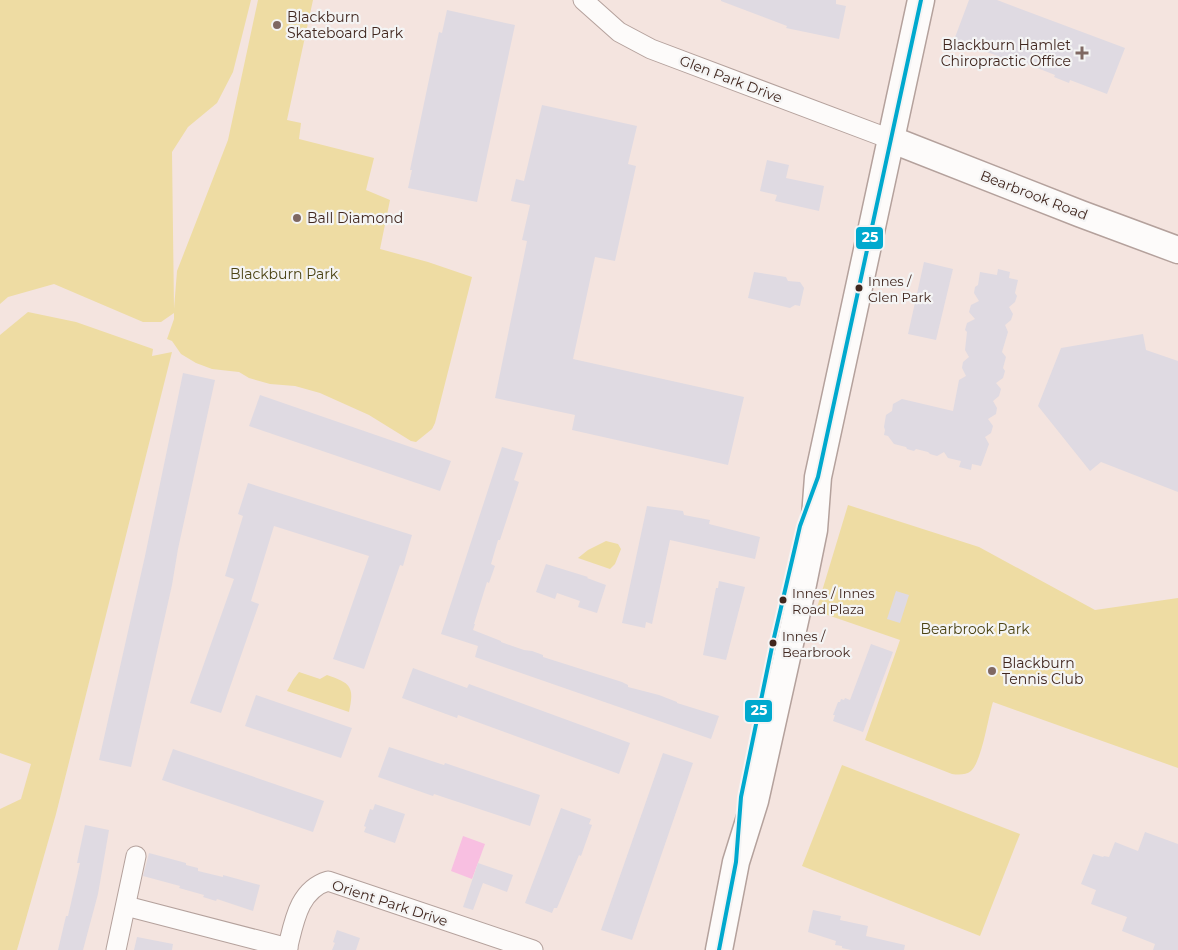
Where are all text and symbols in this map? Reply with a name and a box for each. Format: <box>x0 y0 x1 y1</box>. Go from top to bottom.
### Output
place label: Blackburn Skateboard Park <box>287 8 404 42</box>
marker: Blackburn Skateboard Park <box>271 19 283 31</box>
place label: Blackburn Hamlet Chiropractic Office <box>941 36 1071 70</box>
marker: Blackburn Hamlet Chiropractic Office <box>1075 46 1089 60</box>
street label: Glen Park Drive <box>677 51 785 107</box>
street label: Bearbrook Road <box>978 166 1090 224</box>
place label: Ball Diamond <box>307 209 403 227</box>
marker: Ball Diamond <box>291 212 303 224</box>
line badge: 25 <box>855 226 884 250</box>
text: 25 <box>862 228 878 246</box>
park label: Blackburn Park <box>230 265 339 283</box>
place label: Innes / Glen Park <box>868 273 932 305</box>
marker: Innes / Glen Park <box>854 283 864 293</box>
place label: Innes / Innes Road Plaza <box>792 585 875 617</box>
marker: Innes / Innes Road Plaza <box>778 595 788 605</box>
park label: Bearbrook Park <box>920 620 1030 638</box>
place label: Innes / Bearbrook <box>782 628 850 660</box>
marker: Innes / Bearbrook <box>768 638 778 648</box>
place label: Blackburn Tennis Club <box>1002 654 1084 688</box>
marker: Blackburn Tennis Club <box>986 665 998 677</box>
line badge: 25 <box>744 699 773 723</box>
text: 25 <box>751 701 767 719</box>
street label: Orient Park Drive <box>330 876 450 930</box>

